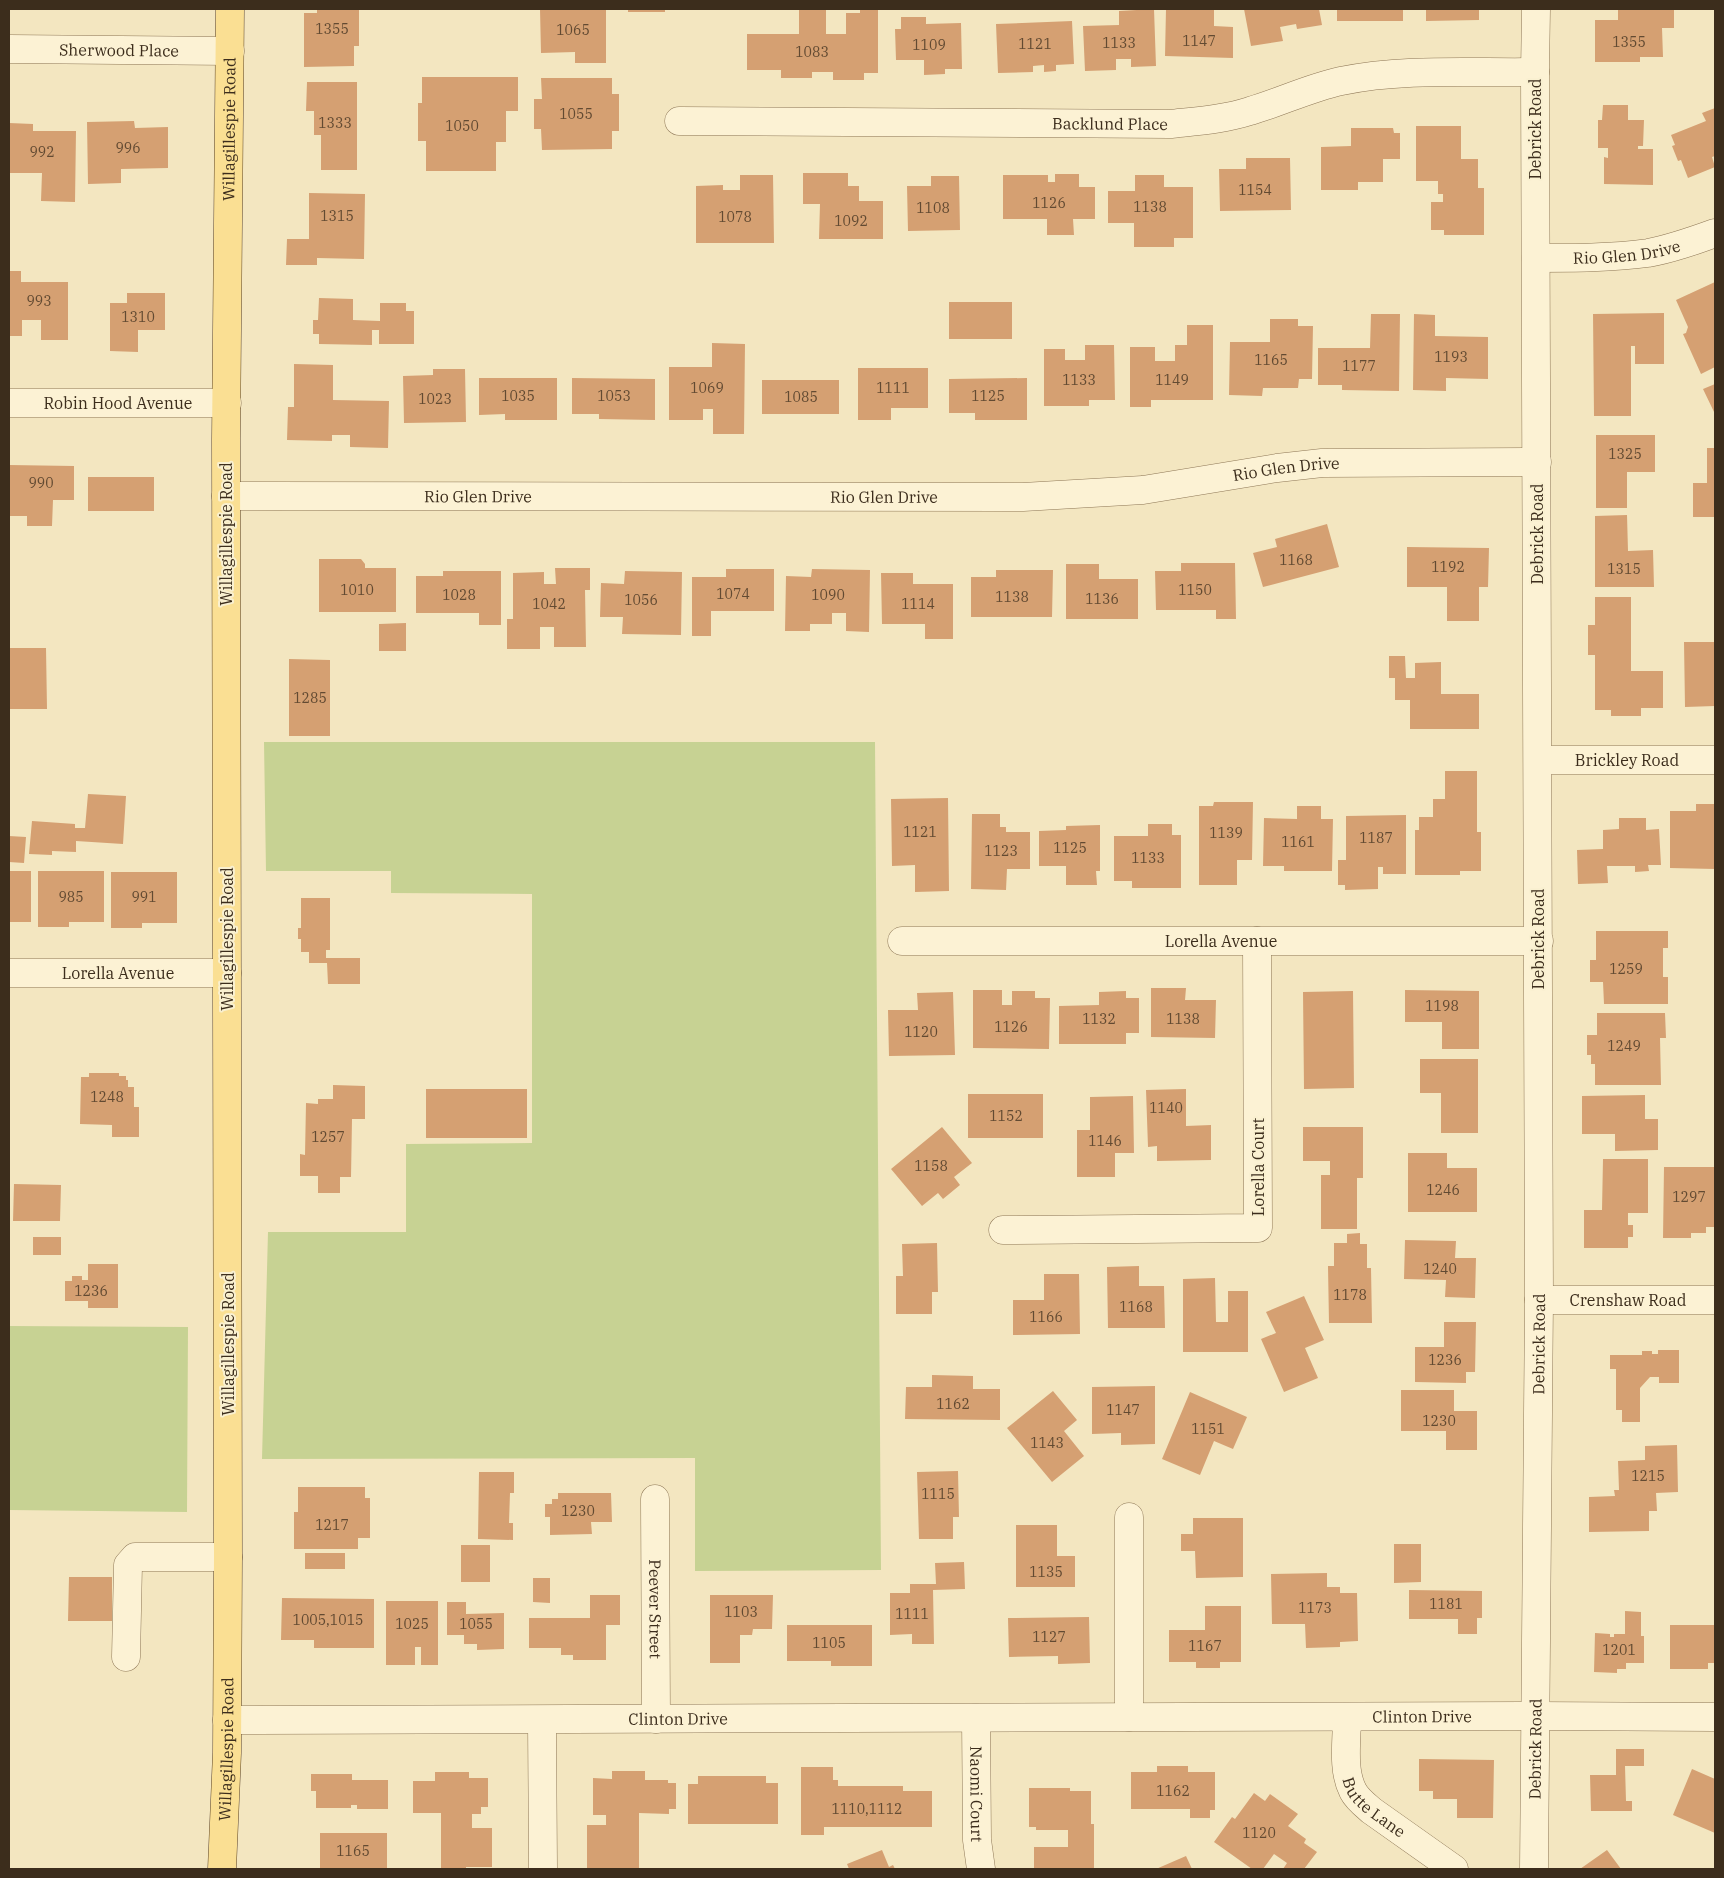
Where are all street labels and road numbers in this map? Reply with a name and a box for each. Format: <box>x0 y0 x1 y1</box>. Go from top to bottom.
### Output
street label: Sherwood Place <box>59 39 179 61</box>
street label: Willagillespie Road <box>218 57 240 201</box>
street label: Debrick Road <box>1525 78 1545 180</box>
street label: Backlund Place <box>1052 113 1168 134</box>
street label: Rio Glen Drive <box>1573 236 1683 268</box>
street label: Robin Hood Avenue <box>44 393 192 413</box>
street label: Rio Glen Drive <box>1231 453 1340 485</box>
street label: Willagillespie Road <box>216 462 236 606</box>
street label: Debrick Road <box>1527 483 1547 585</box>
street label: Rio Glen Drive <box>424 486 532 506</box>
street label: Rio Glen Drive <box>830 487 938 507</box>
street label: Brickley Road <box>1575 750 1679 770</box>
street label: Willagillespie Road <box>217 867 237 1011</box>
street label: Debrick Road <box>1528 888 1548 990</box>
street label: Lorella Avenue <box>1165 931 1277 951</box>
street label: Lorella Avenue <box>62 963 174 983</box>
street label: Lorella Court <box>1248 1118 1268 1216</box>
street label: Willagillespie Road <box>218 1272 238 1416</box>
street label: Crenshaw Road <box>1570 1290 1687 1310</box>
street label: Debrick Road <box>1528 1293 1549 1395</box>
street label: Peever Street <box>645 1559 666 1659</box>
street label: Willagillespie Road <box>214 1677 237 1821</box>
street label: Debrick Road <box>1525 1698 1546 1800</box>
street label: Clinton Drive <box>1372 1706 1472 1726</box>
street label: Clinton Drive <box>628 1708 728 1729</box>
street label: Naomi Court <box>966 1746 987 1843</box>
street label: Butte Lane <box>1338 1774 1409 1842</box>

